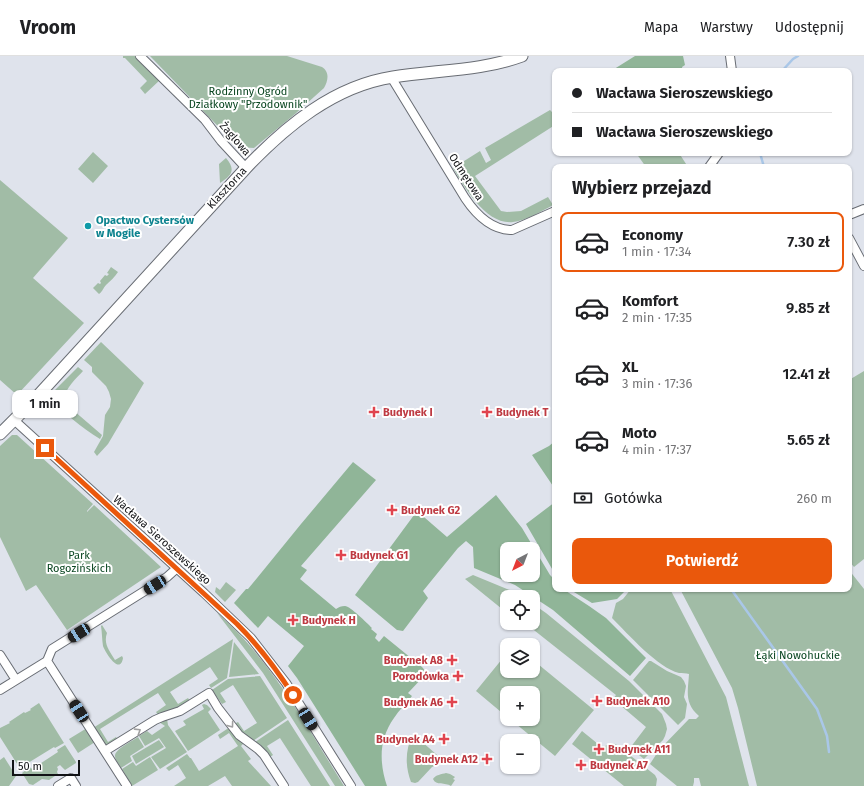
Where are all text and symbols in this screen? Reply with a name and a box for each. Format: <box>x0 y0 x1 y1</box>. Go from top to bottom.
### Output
text: Vroom <box>20 16 76 39</box>
text: Mapa <box>644 19 678 36</box>
text: Warstwy <box>700 19 753 36</box>
text: Udostępnij <box>775 19 844 36</box>
text: Wacława Sieroszewskiego <box>596 84 773 102</box>
park label: Rodzinny Ogród Działkowy "Przodownik" <box>189 85 307 111</box>
street label: Żaglowa <box>217 119 254 159</box>
text: Wacława Sieroszewskiego <box>596 123 773 141</box>
street label: Odmętowa <box>446 151 486 203</box>
street label: Klasztorna <box>204 164 250 212</box>
text: Wybierz przejazd <box>572 177 712 199</box>
place label: Opactwo Cystersów w Mogile <box>96 214 195 240</box>
marker: Opactwo Cystersów w Mogile <box>83 221 93 231</box>
icon: car <box>574 224 610 260</box>
text: Economy <box>622 226 683 244</box>
text: 7.30 zł <box>787 233 830 251</box>
text: 1 min · 17:34 <box>622 244 692 259</box>
icon: car <box>574 290 610 326</box>
text: Komfort <box>622 292 678 310</box>
text: 9.85 zł <box>786 299 830 317</box>
text: 2 min · 17:35 <box>622 310 692 325</box>
icon: car <box>574 356 610 392</box>
text: XL <box>622 358 638 376</box>
text: 12.41 zł <box>783 365 830 383</box>
text: 3 min · 17:36 <box>622 376 692 391</box>
callout: 1 min <box>12 390 78 418</box>
text: 1 min <box>29 396 61 411</box>
marker: Budynek I <box>368 406 380 418</box>
place label: Budynek I <box>383 406 433 419</box>
marker: Budynek T <box>481 406 493 418</box>
place label: Budynek T <box>496 406 548 419</box>
icon: car <box>574 422 610 458</box>
text: Moto <box>622 424 657 442</box>
text: 5.65 zł <box>787 431 830 449</box>
route end <box>36 439 54 457</box>
text: 4 min · 17:37 <box>622 442 692 457</box>
icon: cash <box>572 487 594 509</box>
text: Gotówka <box>604 489 663 507</box>
text: 260 m <box>797 491 832 506</box>
street label: Wacława Sieroszewskiego <box>111 493 213 587</box>
marker: Budynek G2 <box>386 504 398 516</box>
place label: Budynek G2 <box>401 504 460 517</box>
button: Potwierdź <box>572 538 832 584</box>
north arrow <box>500 542 540 582</box>
map controls <box>500 542 540 774</box>
park label: Park Rogozińskich <box>47 549 111 575</box>
marker: Budynek G1 <box>335 549 347 561</box>
place label: Budynek G1 <box>350 549 408 562</box>
car <box>142 574 168 596</box>
button: locate <box>500 590 540 630</box>
marker: Budynek H <box>287 614 299 626</box>
place label: Budynek H <box>302 614 356 627</box>
car <box>66 622 92 644</box>
button: layers <box>500 638 540 678</box>
park label: Łąki Nowohuckie <box>756 649 840 662</box>
place label: Budynek A8 <box>384 654 444 667</box>
marker: Budynek A8 <box>446 654 458 666</box>
place label: Porodówka <box>393 670 449 683</box>
marker: Porodówka <box>452 670 464 682</box>
route start <box>284 686 302 704</box>
button: + <box>500 686 540 726</box>
marker: Budynek A10 <box>591 695 603 707</box>
place label: Budynek A10 <box>606 695 671 708</box>
place label: Budynek A6 <box>384 696 443 709</box>
marker: Budynek A6 <box>446 696 458 708</box>
car <box>67 698 91 724</box>
car <box>297 706 319 732</box>
one-way arrow <box>226 720 233 727</box>
one-way arrow <box>134 728 141 735</box>
place label: Budynek A4 <box>376 733 435 746</box>
marker: Budynek A4 <box>438 733 450 745</box>
button: − <box>500 734 540 774</box>
marker: Budynek A11 <box>593 743 605 755</box>
place label: Budynek A11 <box>608 743 670 756</box>
place label: Budynek A12 <box>415 753 478 766</box>
marker: Budynek A12 <box>481 753 493 765</box>
scale bar <box>12 758 80 777</box>
marker: Budynek A7 <box>575 759 587 771</box>
place label: Budynek A7 <box>590 759 648 772</box>
text: 50 m <box>18 760 42 773</box>

